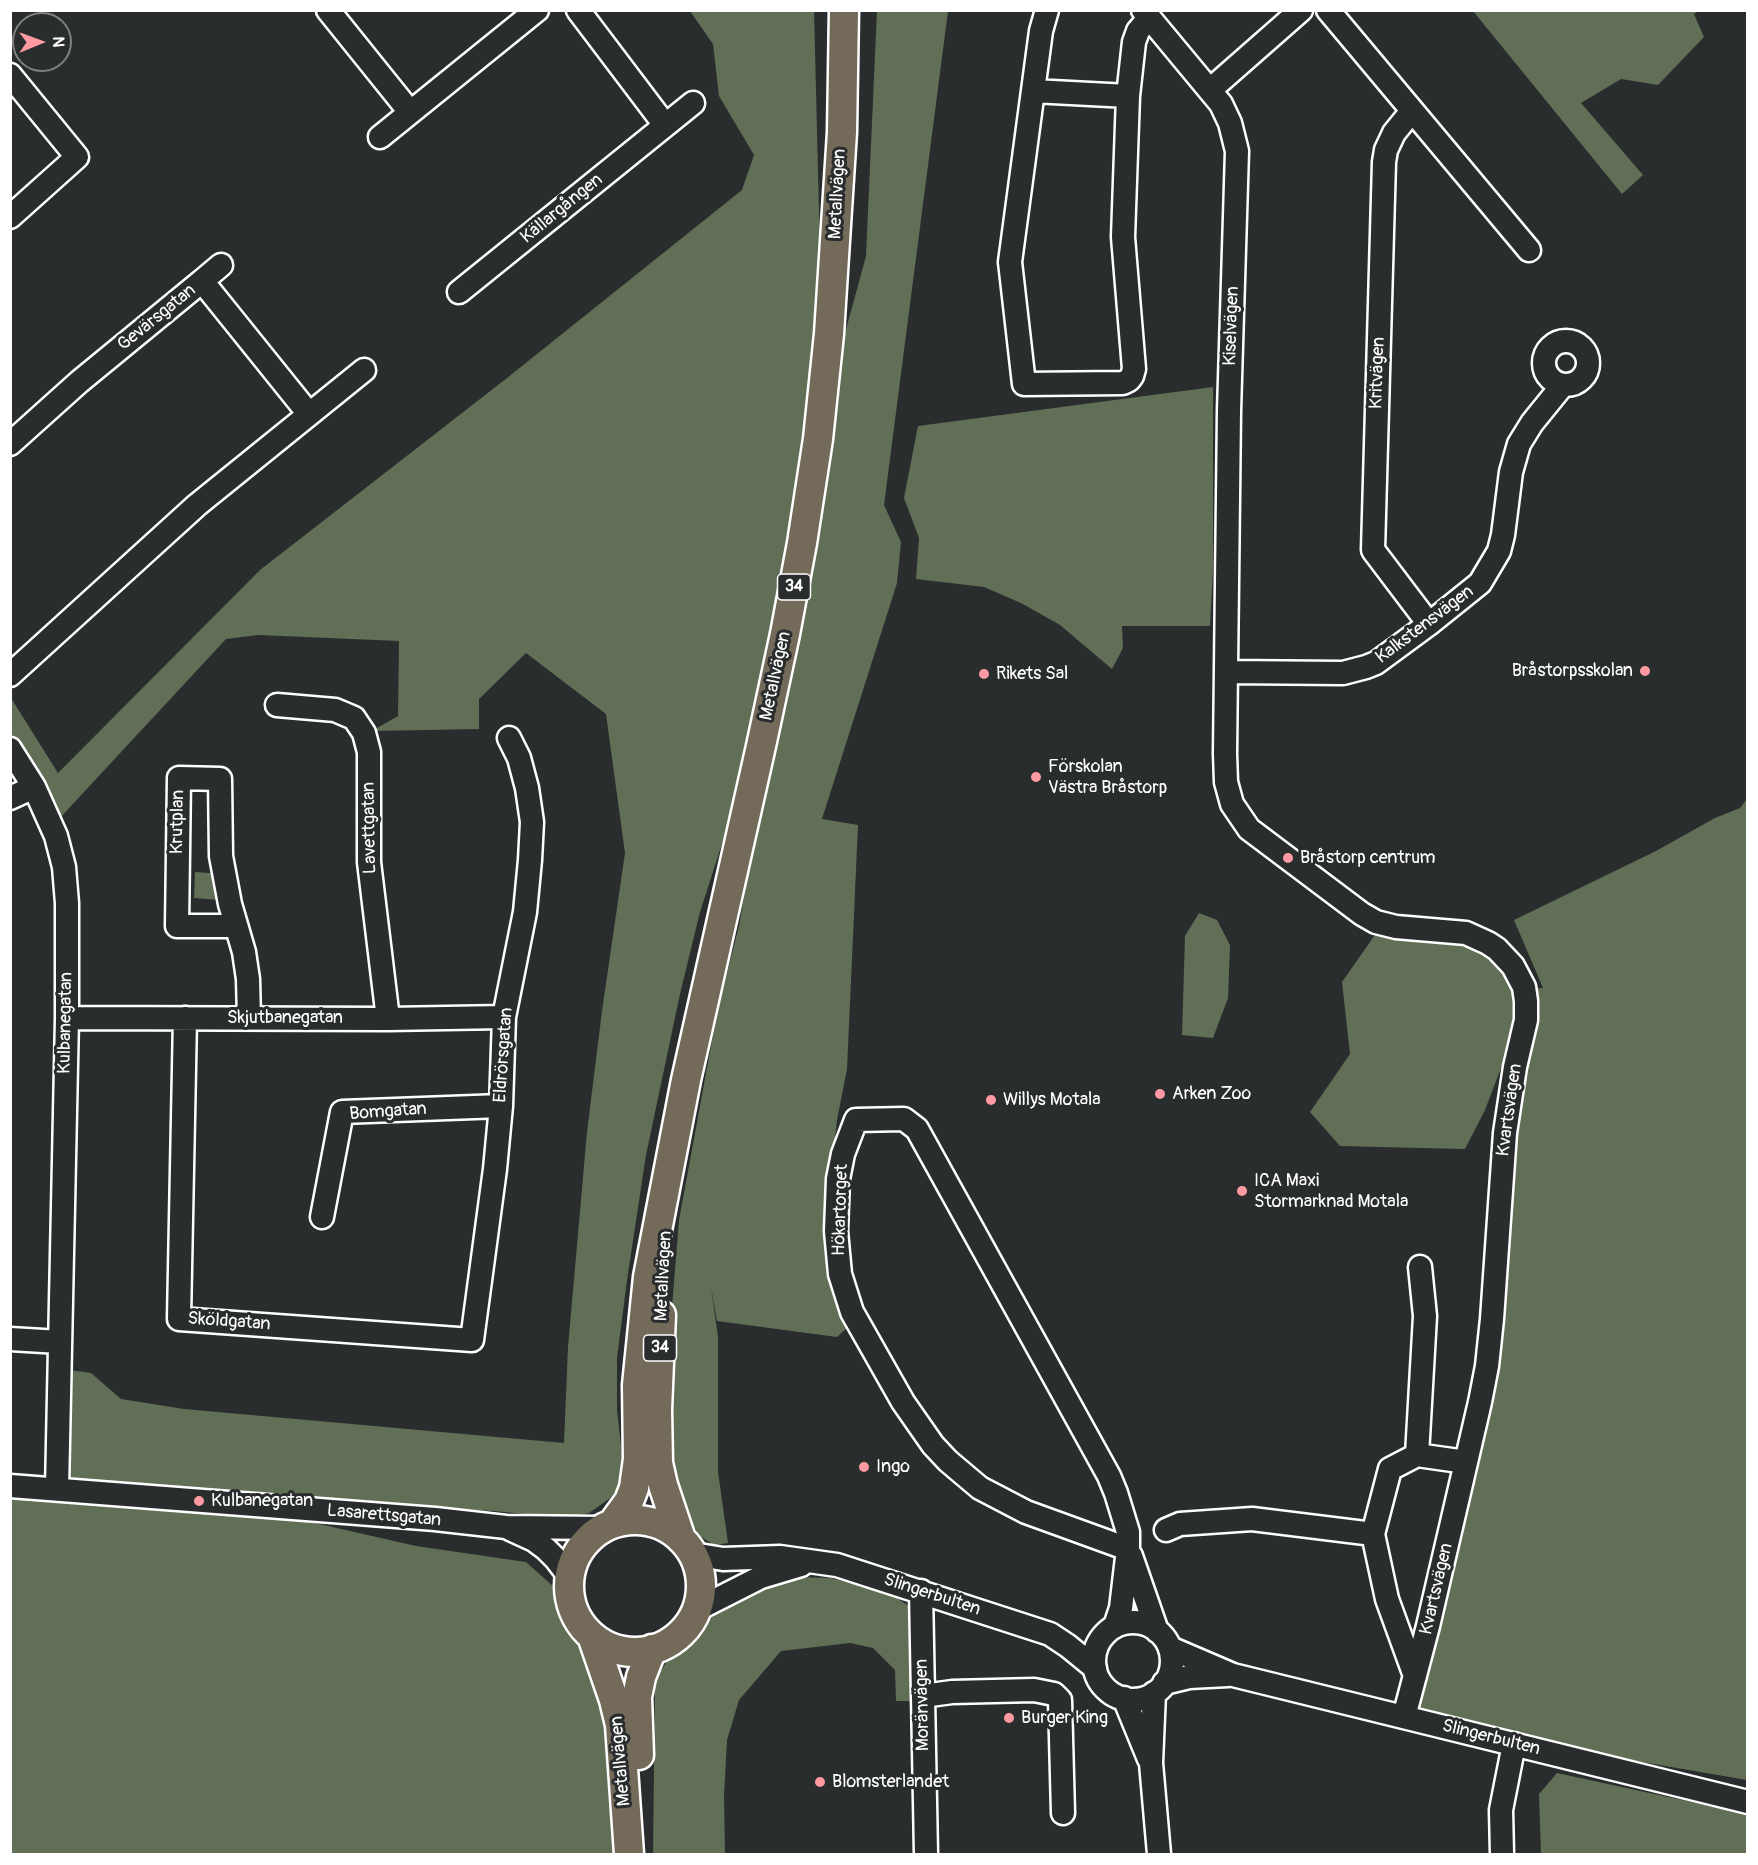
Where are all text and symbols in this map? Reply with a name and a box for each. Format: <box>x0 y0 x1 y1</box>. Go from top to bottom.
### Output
north arrow <box>12 12 72 72</box>
text: N <box>48 36 68 47</box>
street label: Metallvägen <box>825 148 851 240</box>
street label: Källargången <box>517 169 607 249</box>
street label: Gevärsgatan <box>114 280 200 356</box>
street label: Kiselvägen <box>1220 286 1244 366</box>
street label: Kritvägen <box>1366 337 1390 409</box>
road number: 34 <box>778 574 810 600</box>
street label: Kalkstensvägen <box>1372 581 1478 669</box>
street label: Metallvägen <box>756 630 796 722</box>
place label: Bråstorpsskolan <box>1512 660 1633 682</box>
place label: Rikets Sal <box>996 663 1068 685</box>
marker: Bråstorpsskolan <box>1638 664 1652 678</box>
marker: Rikets Sal <box>977 667 991 681</box>
place label: Förskolan Västra Bråstorp <box>1048 756 1167 798</box>
marker: Förskolan Västra Bråstorp <box>1029 770 1043 784</box>
street label: Lavettgatan <box>358 782 382 874</box>
street label: Krutplan <box>167 790 189 854</box>
place label: Bråstorp centrum <box>1300 847 1436 869</box>
marker: Bråstorp centrum <box>1281 851 1295 865</box>
street label: Kulbanegatan <box>54 972 78 1074</box>
street label: Skjutbanegatan <box>227 1007 343 1029</box>
street label: Eldrörsgatan <box>490 1007 518 1103</box>
street label: Kvartsvägen <box>1493 1062 1527 1158</box>
place label: Arken Zoo <box>1172 1083 1251 1105</box>
marker: Arken Zoo <box>1153 1087 1167 1101</box>
place label: Willys Motala <box>1003 1089 1101 1111</box>
marker: Willys Motala <box>984 1093 998 1107</box>
street label: Bomgatan <box>349 1099 427 1125</box>
street label: Hökartorget <box>829 1164 853 1256</box>
place label: ICA Maxi Stormarknad Motala <box>1254 1170 1408 1212</box>
marker: ICA Maxi Stormarknad Motala <box>1235 1184 1249 1198</box>
street label: Metallvägen <box>651 1230 677 1322</box>
street label: Sköldgatan <box>187 1308 271 1336</box>
road number: 34 <box>644 1335 676 1361</box>
place label: Ingo <box>876 1456 910 1478</box>
marker: Ingo <box>857 1460 871 1474</box>
place label: Kulbanegatan <box>211 1490 313 1512</box>
marker: Kulbanegatan <box>192 1494 206 1508</box>
street label: Lasarettsgatan <box>326 1500 442 1532</box>
street label: Kvartsvägen <box>1416 1541 1458 1637</box>
street label: Slingerbulten <box>881 1569 983 1621</box>
street label: Moränvägen <box>911 1659 935 1751</box>
place label: Burger King <box>1021 1707 1108 1729</box>
marker: Burger King <box>1002 1711 1016 1725</box>
street label: Metallvägen <box>606 1715 636 1807</box>
street label: Slingerbulten <box>1440 1715 1542 1761</box>
place label: Blomsterlandet <box>832 1771 949 1793</box>
marker: Blomsterlandet <box>813 1775 827 1789</box>

